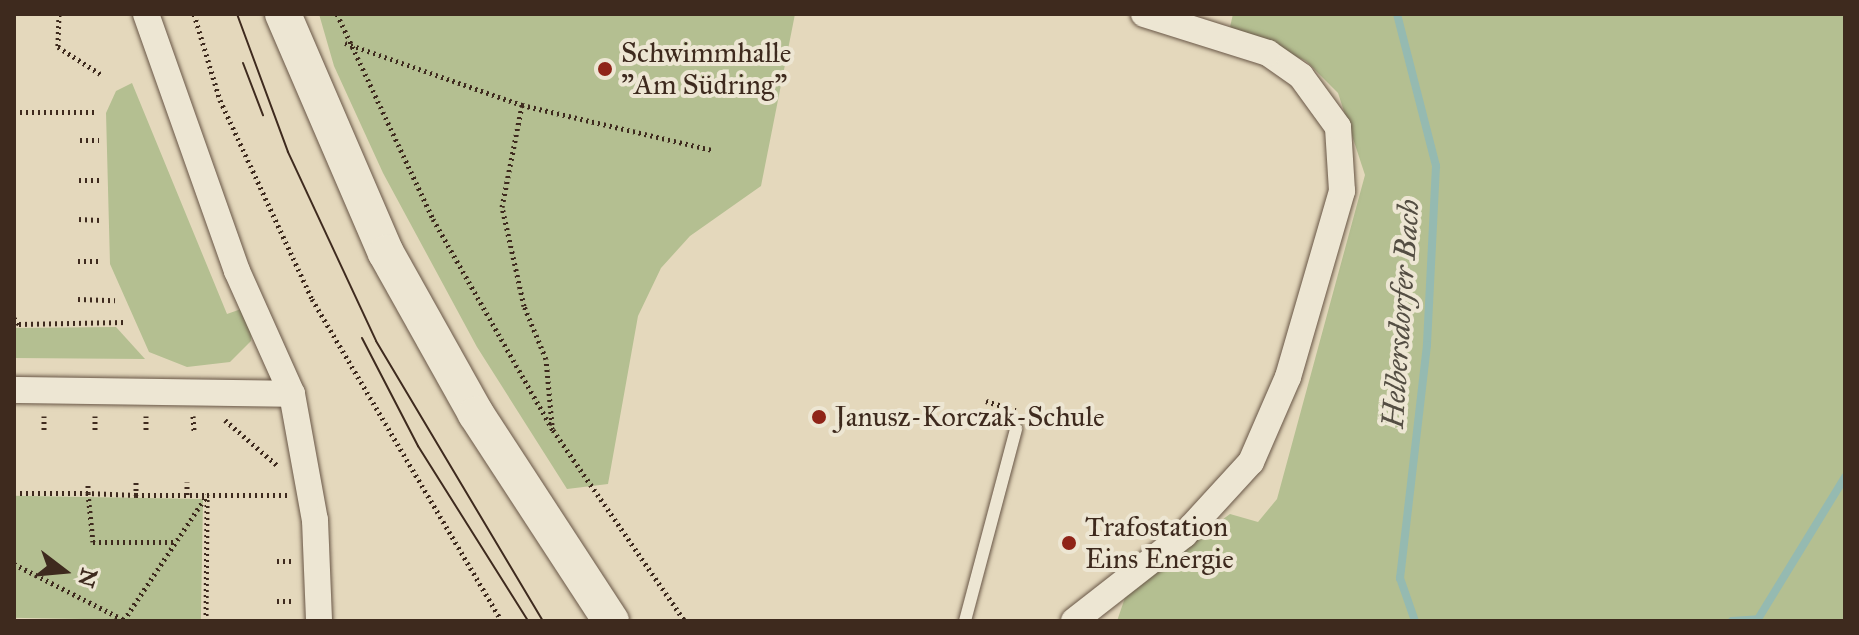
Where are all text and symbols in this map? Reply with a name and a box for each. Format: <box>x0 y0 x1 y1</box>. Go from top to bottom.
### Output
place label: Schwimmhalle "Am Südring" <box>621 36 791 102</box>
marker: Schwimmhalle "Am Südring" <box>596 60 614 78</box>
water label: Helbersdorfer Bach <box>1375 198 1427 430</box>
place label: Janusz-Korczak-Schule <box>835 400 1105 434</box>
marker: Janusz-Korczak-Schule <box>810 408 828 426</box>
place label: Trafostation Eins Energie <box>1085 510 1234 576</box>
north arrow <box>24 531 104 611</box>
marker: Trafostation Eins Energie <box>1060 534 1078 552</box>
text: N <box>72 565 103 590</box>

